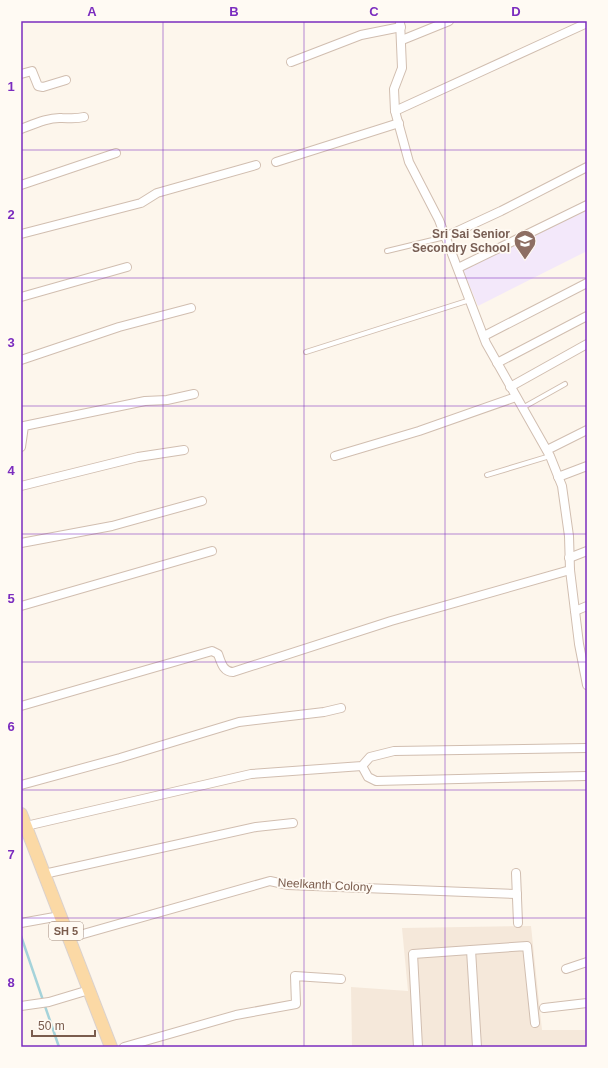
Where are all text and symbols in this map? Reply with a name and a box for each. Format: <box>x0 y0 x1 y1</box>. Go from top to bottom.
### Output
text: A <box>87 4 97 19</box>
text: B <box>229 4 239 19</box>
text: C <box>369 4 379 19</box>
text: D <box>511 4 521 19</box>
text: 1 <box>7 79 15 94</box>
text: 2 <box>7 207 15 222</box>
place label: Sri Sai Senior Secondry School <box>412 227 510 255</box>
school or university icon: Sri Sai Senior Secondry School <box>512 228 538 261</box>
text: 3 <box>7 335 15 350</box>
text: 4 <box>7 463 15 478</box>
text: 5 <box>7 591 15 606</box>
text: 6 <box>7 719 15 734</box>
text: 7 <box>7 847 15 862</box>
street label: Neelkanth Colony <box>277 876 373 894</box>
road number: SH 5 <box>49 922 83 940</box>
text: 8 <box>7 975 15 990</box>
scale bar <box>32 1012 95 1038</box>
text: 50 m <box>38 1019 65 1033</box>

